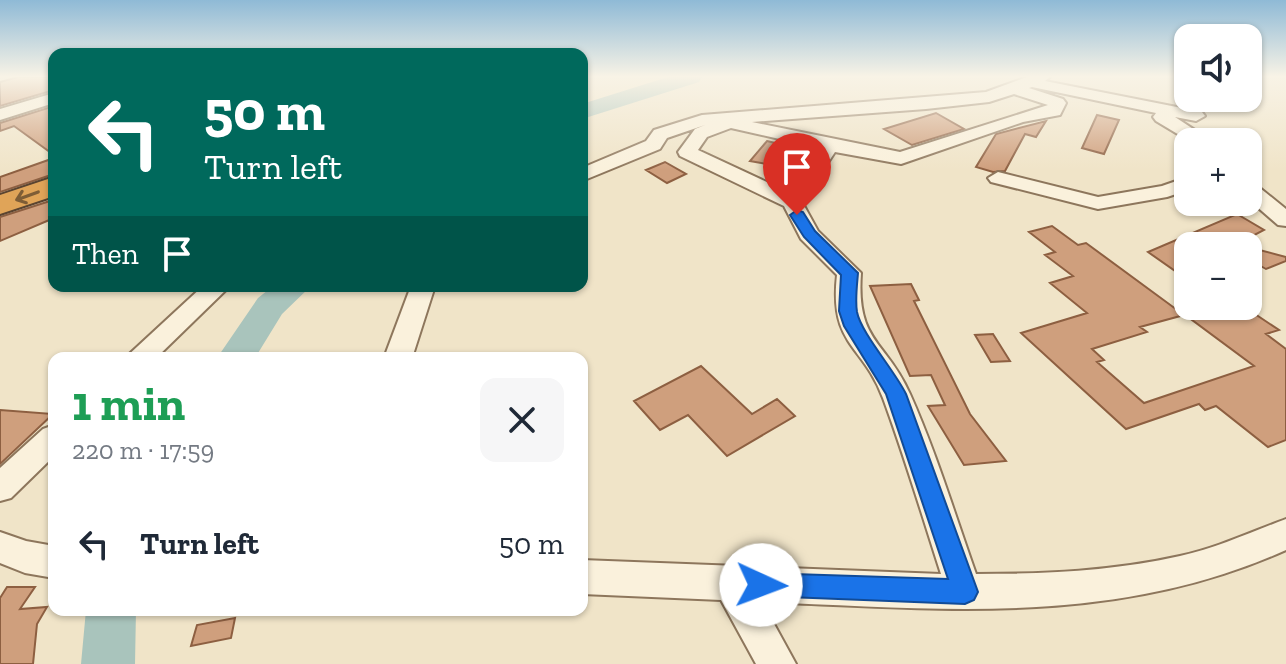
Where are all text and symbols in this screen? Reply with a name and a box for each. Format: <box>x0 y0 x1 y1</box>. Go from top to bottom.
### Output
map controls <box>1174 24 1262 320</box>
button: sound <box>1174 24 1262 112</box>
text: 50 m <box>204 77 325 144</box>
icon: left <box>72 80 176 184</box>
button: + <box>1174 128 1262 216</box>
pin <box>763 133 831 215</box>
text: Turn left <box>204 145 342 188</box>
icon: arrive <box>775 145 819 189</box>
one-way arrow <box>15 189 40 204</box>
icon: arrive <box>155 232 199 276</box>
button: − <box>1174 232 1262 320</box>
text: Then <box>72 236 139 272</box>
text: 1 min <box>72 375 185 432</box>
button: close <box>480 378 564 462</box>
text: 220 m · 17:59 <box>72 434 214 466</box>
icon: left <box>72 522 116 566</box>
text: Turn left <box>140 526 259 562</box>
text: 50 m <box>499 526 564 562</box>
position arrow <box>719 543 803 627</box>

